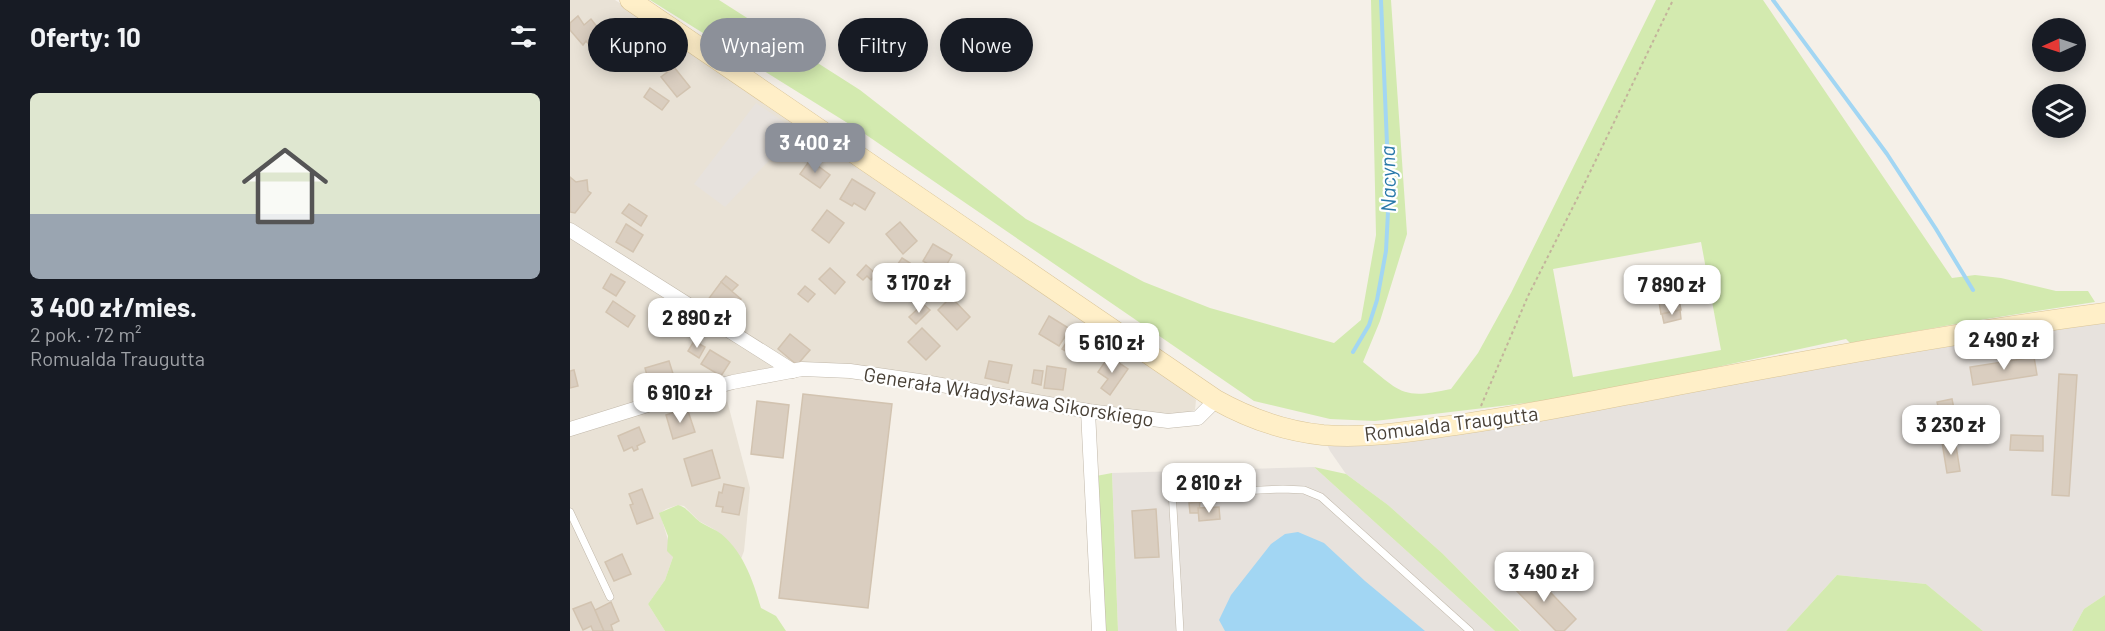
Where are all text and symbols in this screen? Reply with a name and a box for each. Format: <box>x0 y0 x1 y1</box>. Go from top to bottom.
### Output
chip: Kupno <box>588 18 688 72</box>
chip: Wynajem <box>700 18 826 72</box>
chip: Filtry <box>838 18 928 72</box>
chip: Nowe <box>940 18 1033 72</box>
north arrow <box>2032 18 2086 72</box>
map controls <box>2032 18 2086 138</box>
icon: filters <box>507 20 540 53</box>
text: Oferty: 10 <box>30 21 141 52</box>
button: layers <box>2032 84 2086 138</box>
pin: 3 400 zł <box>753 123 877 174</box>
text: 3 400 zł <box>779 130 851 154</box>
icon: home <box>231 132 339 240</box>
water label: Nacyna <box>1374 145 1400 213</box>
pin: 3 170 zł <box>857 263 981 314</box>
pin: 7 890 zł <box>1610 265 1734 316</box>
text: 3 170 zł <box>886 270 952 294</box>
text: 7 890 zł <box>1638 272 1706 296</box>
text: 3 400 zł/mies. <box>30 291 197 322</box>
pin: 2 890 zł <box>635 298 759 349</box>
text: 2 890 zł <box>662 305 732 329</box>
pin: 2 490 zł <box>1942 320 2066 371</box>
text: 2 pok. · 72 m² <box>30 322 142 346</box>
pin: 5 610 zł <box>1050 323 1174 374</box>
text: 2 490 zł <box>1968 327 2040 351</box>
text: 5 610 zł <box>1079 330 1145 354</box>
text: Romualda Traugutta <box>30 346 205 370</box>
street label: Generała Władysława Sikorskiego <box>862 361 1156 431</box>
pin: 6 910 zł <box>618 373 742 424</box>
text: 6 910 zł <box>647 380 713 404</box>
street label: Romualda Traugutta <box>1363 400 1539 446</box>
pin: 3 230 zł <box>1889 405 2013 456</box>
text: 3 230 zł <box>1916 412 1986 436</box>
pin: 2 810 zł <box>1147 463 1271 514</box>
text: 2 810 zł <box>1176 470 1242 494</box>
pin: 3 490 zł <box>1482 552 1606 603</box>
text: 3 490 zł <box>1509 559 1579 583</box>

